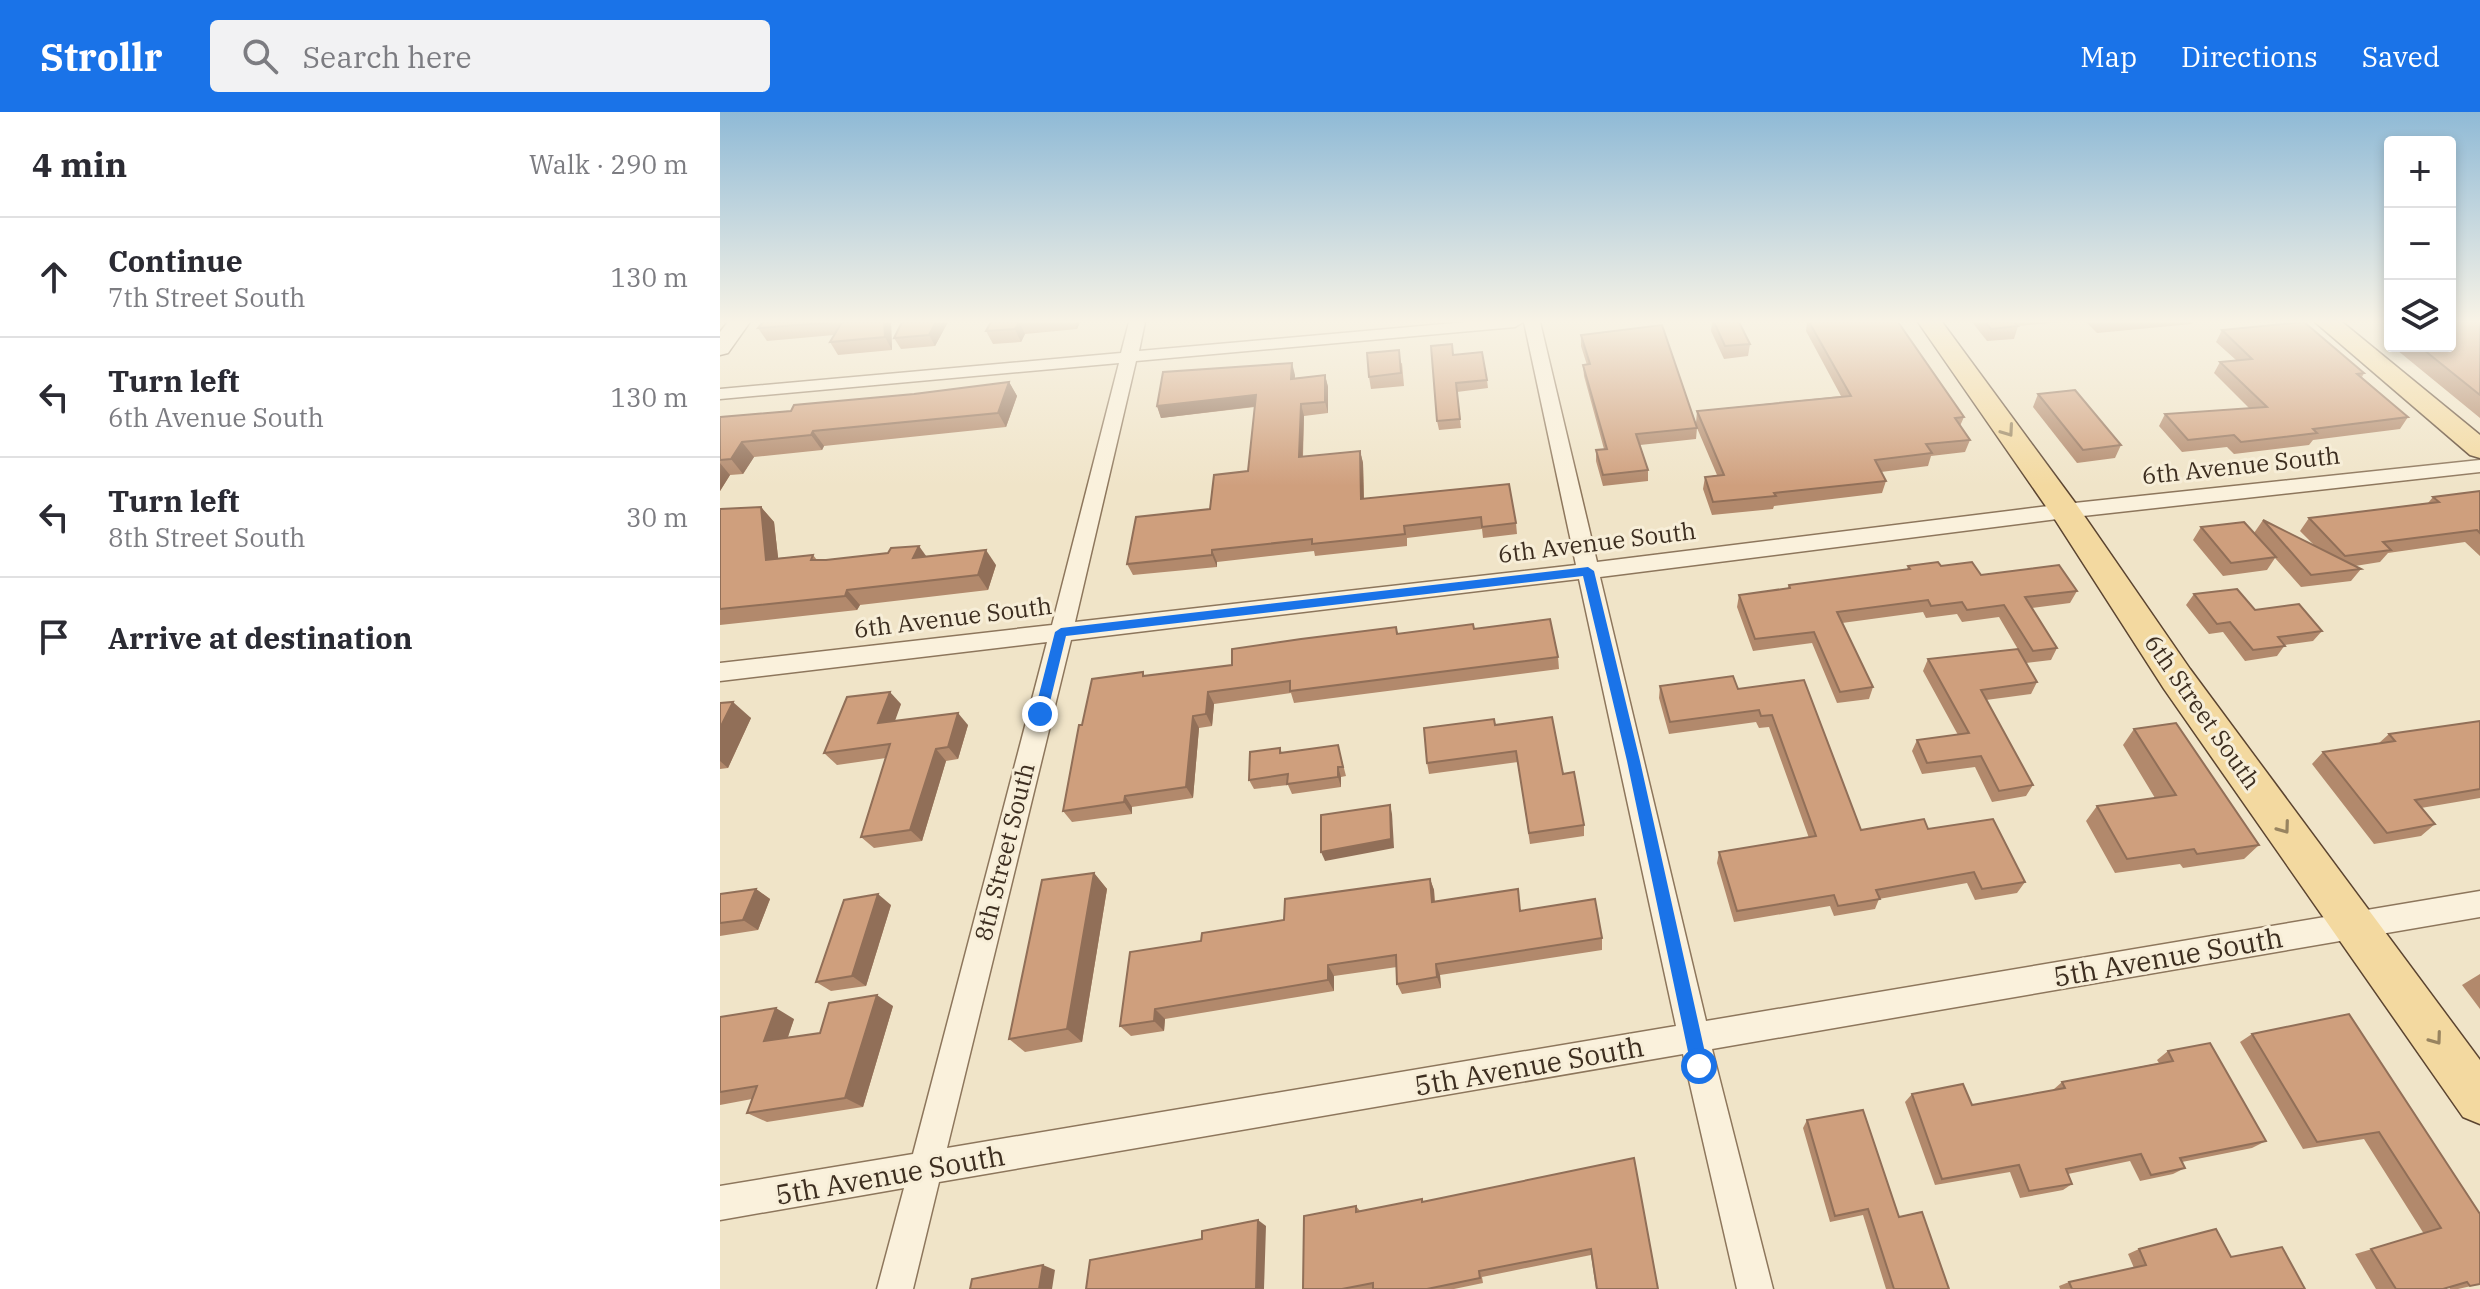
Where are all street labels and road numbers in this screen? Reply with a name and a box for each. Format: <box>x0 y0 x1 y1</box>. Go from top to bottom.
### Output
street label: 6th Avenue South <box>2140 439 2342 491</box>
street label: 6th Avenue South <box>1496 514 1698 570</box>
street label: 6th Avenue South <box>852 589 1054 645</box>
street label: 6th Street South <box>2137 628 2268 795</box>
street label: 8th Street South <box>966 759 1042 944</box>
street label: 5th Avenue South <box>2050 918 2286 995</box>
street label: 5th Avenue South <box>1411 1027 1647 1104</box>
street label: 5th Avenue South <box>772 1136 1008 1213</box>

